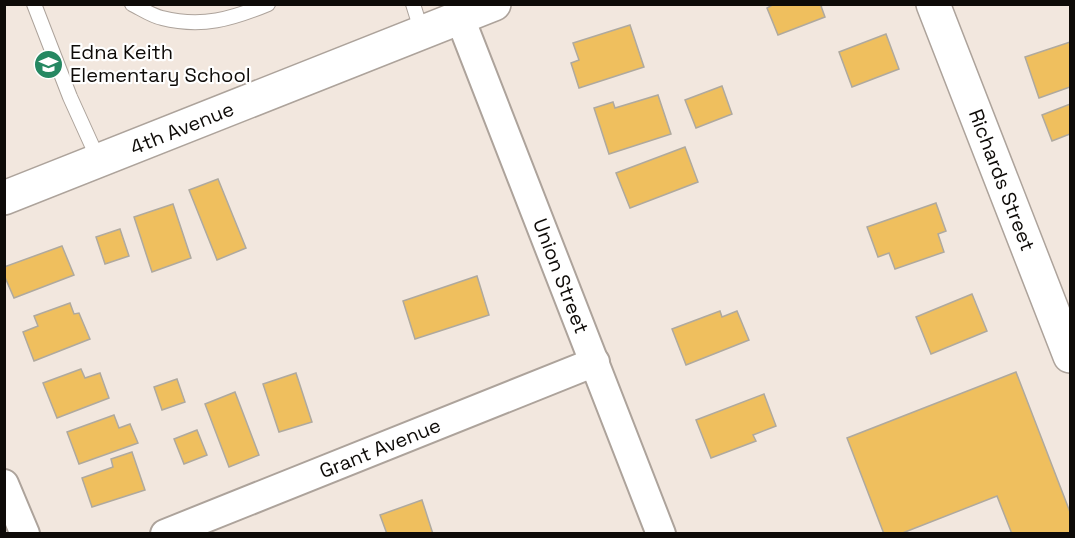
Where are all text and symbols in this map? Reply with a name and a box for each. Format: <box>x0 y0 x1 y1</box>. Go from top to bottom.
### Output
place label: Edna Keith Elementary School <box>70 39 251 88</box>
school or university icon: Edna Keith Elementary School <box>33 48 65 80</box>
street label: 4th Avenue <box>126 95 238 161</box>
street label: Richards Street <box>963 105 1041 255</box>
street label: Union Street <box>527 215 595 337</box>
street label: Grant Avenue <box>316 412 444 484</box>

